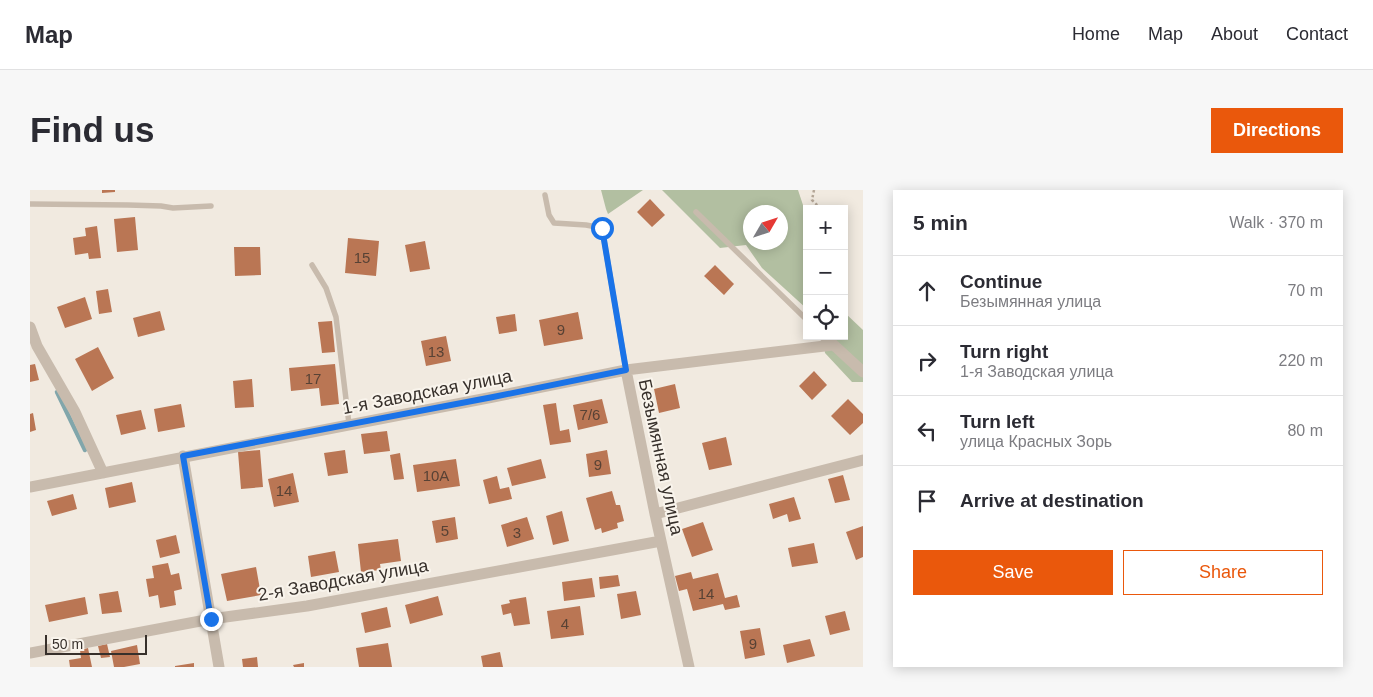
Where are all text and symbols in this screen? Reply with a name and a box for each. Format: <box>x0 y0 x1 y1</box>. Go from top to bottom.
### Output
text: Map <box>25 21 73 48</box>
text: Home <box>1072 24 1120 44</box>
text: Map <box>1148 24 1183 44</box>
text: About <box>1211 24 1258 44</box>
text: Contact <box>1286 24 1348 44</box>
button: Directions <box>1211 108 1343 153</box>
text: Find us <box>30 110 154 149</box>
north arrow <box>743 205 788 250</box>
map controls <box>803 205 848 340</box>
button: + <box>803 205 848 250</box>
text: 5 min <box>913 211 968 234</box>
text: Walk · 370 m <box>1229 214 1323 231</box>
route start <box>591 217 614 240</box>
house number: 15 <box>354 249 370 266</box>
button: − <box>803 250 848 295</box>
text: Continue <box>960 271 1042 292</box>
icon: ahead <box>913 277 941 305</box>
text: 70 m <box>1287 282 1323 299</box>
text: Безымянная улица <box>960 293 1101 310</box>
button: locate <box>803 295 848 340</box>
house number: 9 <box>557 321 565 338</box>
text: Turn right <box>960 341 1048 362</box>
house number: 13 <box>428 343 444 360</box>
icon: right <box>913 347 941 375</box>
text: 220 m <box>1279 352 1323 369</box>
text: 1-я Заводская улица <box>960 363 1113 380</box>
street label: 1-я Заводская улица <box>340 366 515 418</box>
house number: 17 <box>305 370 321 387</box>
street label: Безымянная улица <box>635 377 688 538</box>
house number: 7/6 <box>580 406 600 423</box>
text: Turn left <box>960 411 1035 432</box>
icon: left <box>913 417 941 445</box>
text: 80 m <box>1287 422 1323 439</box>
text: улица Красных Зорь <box>960 433 1112 450</box>
house number: 9 <box>594 456 602 473</box>
house number: 10А <box>423 467 449 484</box>
house number: 14 <box>276 482 292 499</box>
icon: arrive <box>913 487 941 515</box>
text: Arrive at destination <box>960 490 1144 511</box>
house number: 5 <box>441 522 449 539</box>
house number: 3 <box>513 524 521 541</box>
button: Save <box>913 550 1113 595</box>
button: Share <box>1123 550 1323 595</box>
street label: 2-я Заводская улица <box>256 555 431 605</box>
house number: 14 <box>698 585 714 602</box>
route end <box>200 608 223 631</box>
house number: 4 <box>561 615 569 632</box>
scale bar <box>45 632 148 655</box>
house number: 9 <box>749 635 757 652</box>
text: 50 m <box>52 636 83 652</box>

